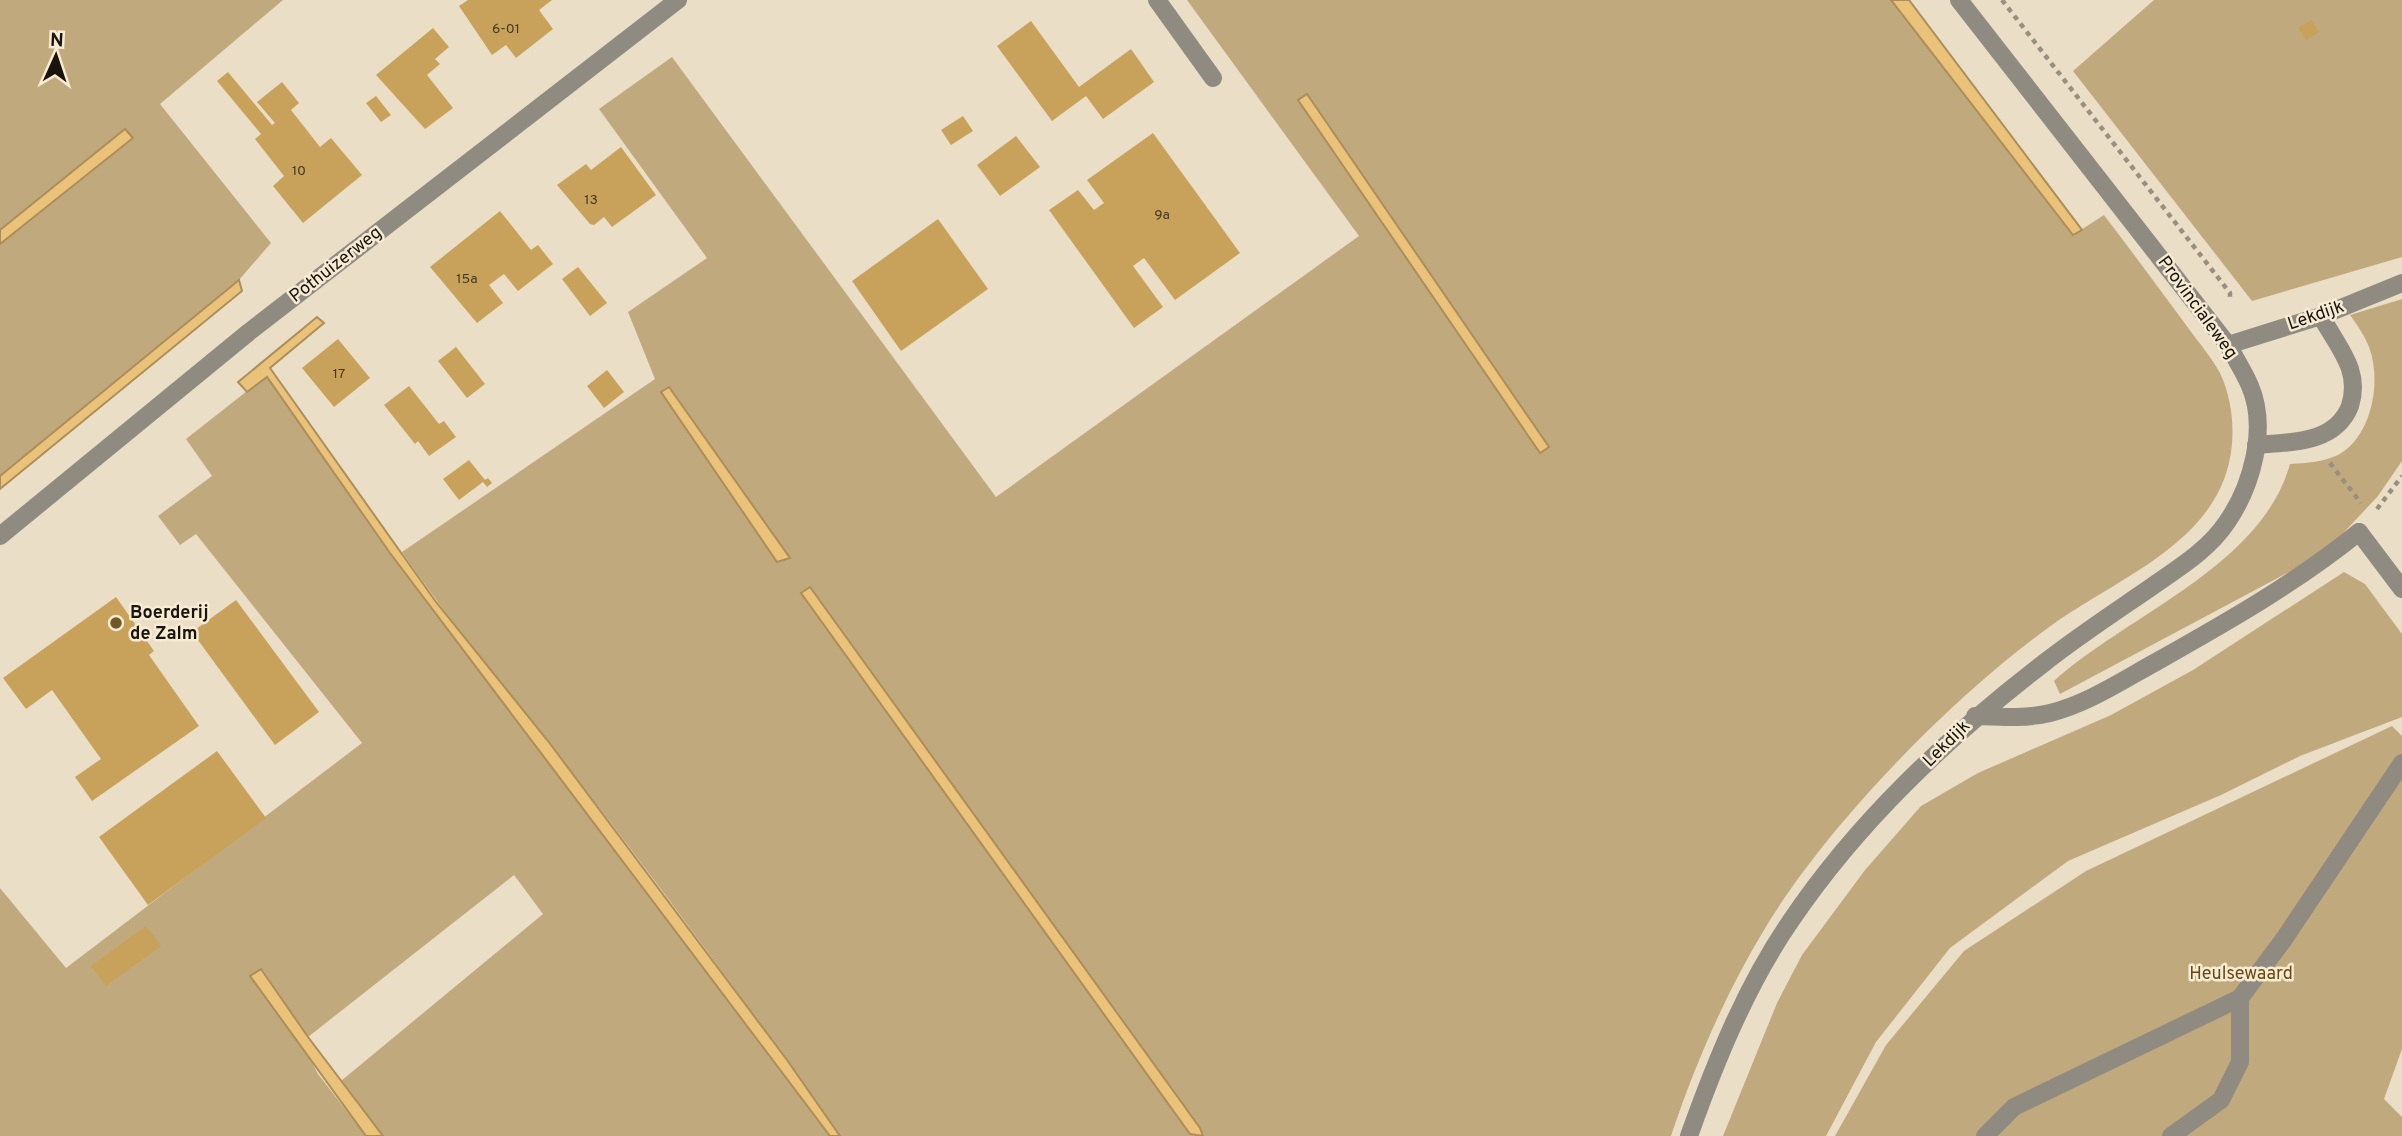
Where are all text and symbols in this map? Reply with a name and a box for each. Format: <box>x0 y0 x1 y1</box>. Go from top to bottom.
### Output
north arrow <box>21 21 91 91</box>
house number: 6-01 <box>492 21 520 38</box>
text: N <box>49 29 64 53</box>
house number: 10 <box>292 163 306 180</box>
house number: 13 <box>584 192 598 209</box>
house number: 9a <box>1154 207 1170 224</box>
street label: Pothuizerweg <box>285 222 387 308</box>
street label: Provincialeweg <box>2152 252 2242 364</box>
house number: 15a <box>456 271 478 288</box>
street label: Lekdijk <box>2285 296 2347 336</box>
house number: 17 <box>333 366 345 383</box>
place label: Boerderij de Zalm <box>130 602 209 646</box>
marker: Boerderij de Zalm <box>108 615 124 631</box>
street label: Lekdijk <box>1918 715 1976 773</box>
park label: Heulsewaard <box>2189 963 2293 986</box>

